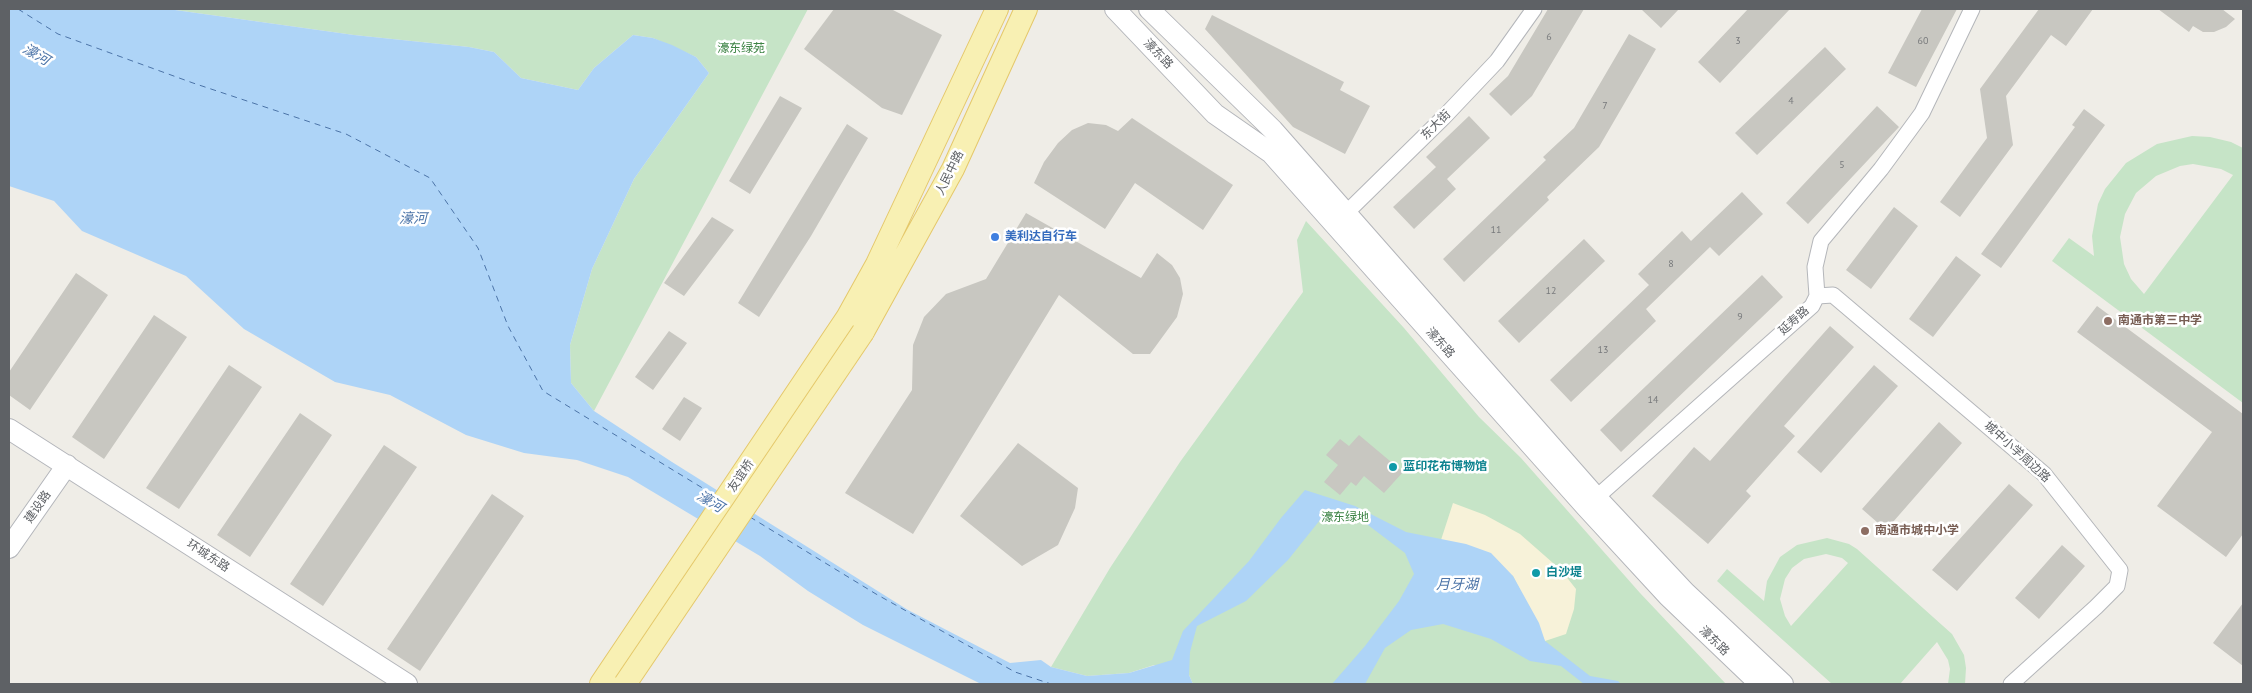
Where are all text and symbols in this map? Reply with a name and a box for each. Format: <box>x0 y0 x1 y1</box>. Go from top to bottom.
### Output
house number: 6 <box>1546 31 1552 43</box>
house number: 3 <box>1735 35 1741 47</box>
house number: 60 <box>1918 35 1928 47</box>
street label: 濠东路 <box>1140 36 1176 72</box>
water label: 濠河 <box>20 41 52 69</box>
park label: 濠东绿苑 <box>717 42 765 56</box>
house number: 4 <box>1788 95 1794 107</box>
house number: 7 <box>1602 100 1608 112</box>
street label: 东大街 <box>1418 107 1454 143</box>
street label: 人民中路 <box>933 148 967 198</box>
house number: 5 <box>1839 159 1845 171</box>
water label: 濠河 <box>399 211 427 227</box>
house number: 11 <box>1491 224 1501 236</box>
place label: 美利达自行车 <box>1005 230 1077 244</box>
marker: 美利达自行车 <box>989 231 1001 243</box>
house number: 8 <box>1668 258 1674 270</box>
house number: 12 <box>1546 285 1556 297</box>
street label: 延寿路 <box>1776 304 1812 338</box>
house number: 9 <box>1737 311 1743 323</box>
place label: 南通市第三中学 <box>2118 314 2202 328</box>
marker: 南通市第三中学 <box>2102 315 2114 327</box>
street label: 濠东路 <box>1423 325 1457 361</box>
house number: 13 <box>1598 344 1608 356</box>
house number: 14 <box>1648 394 1658 406</box>
street label: 城中小学周边路 <box>1981 419 2053 485</box>
street label: 友谊桥 <box>725 457 757 495</box>
place label: 蓝印花布博物馆 <box>1403 460 1487 474</box>
marker: 蓝印花布博物馆 <box>1387 461 1399 473</box>
street label: 建设路 <box>22 488 54 526</box>
water label: 濠河 <box>694 488 726 516</box>
park label: 濠东绿地 <box>1321 511 1369 525</box>
place label: 南通市城中小学 <box>1875 524 1959 538</box>
marker: 南通市城中小学 <box>1859 525 1871 537</box>
street label: 环城东路 <box>184 537 232 575</box>
place label: 白沙堤 <box>1546 566 1582 580</box>
marker: 白沙堤 <box>1530 567 1542 579</box>
water label: 月牙湖 <box>1436 577 1478 593</box>
street label: 濠东路 <box>1696 623 1732 659</box>

